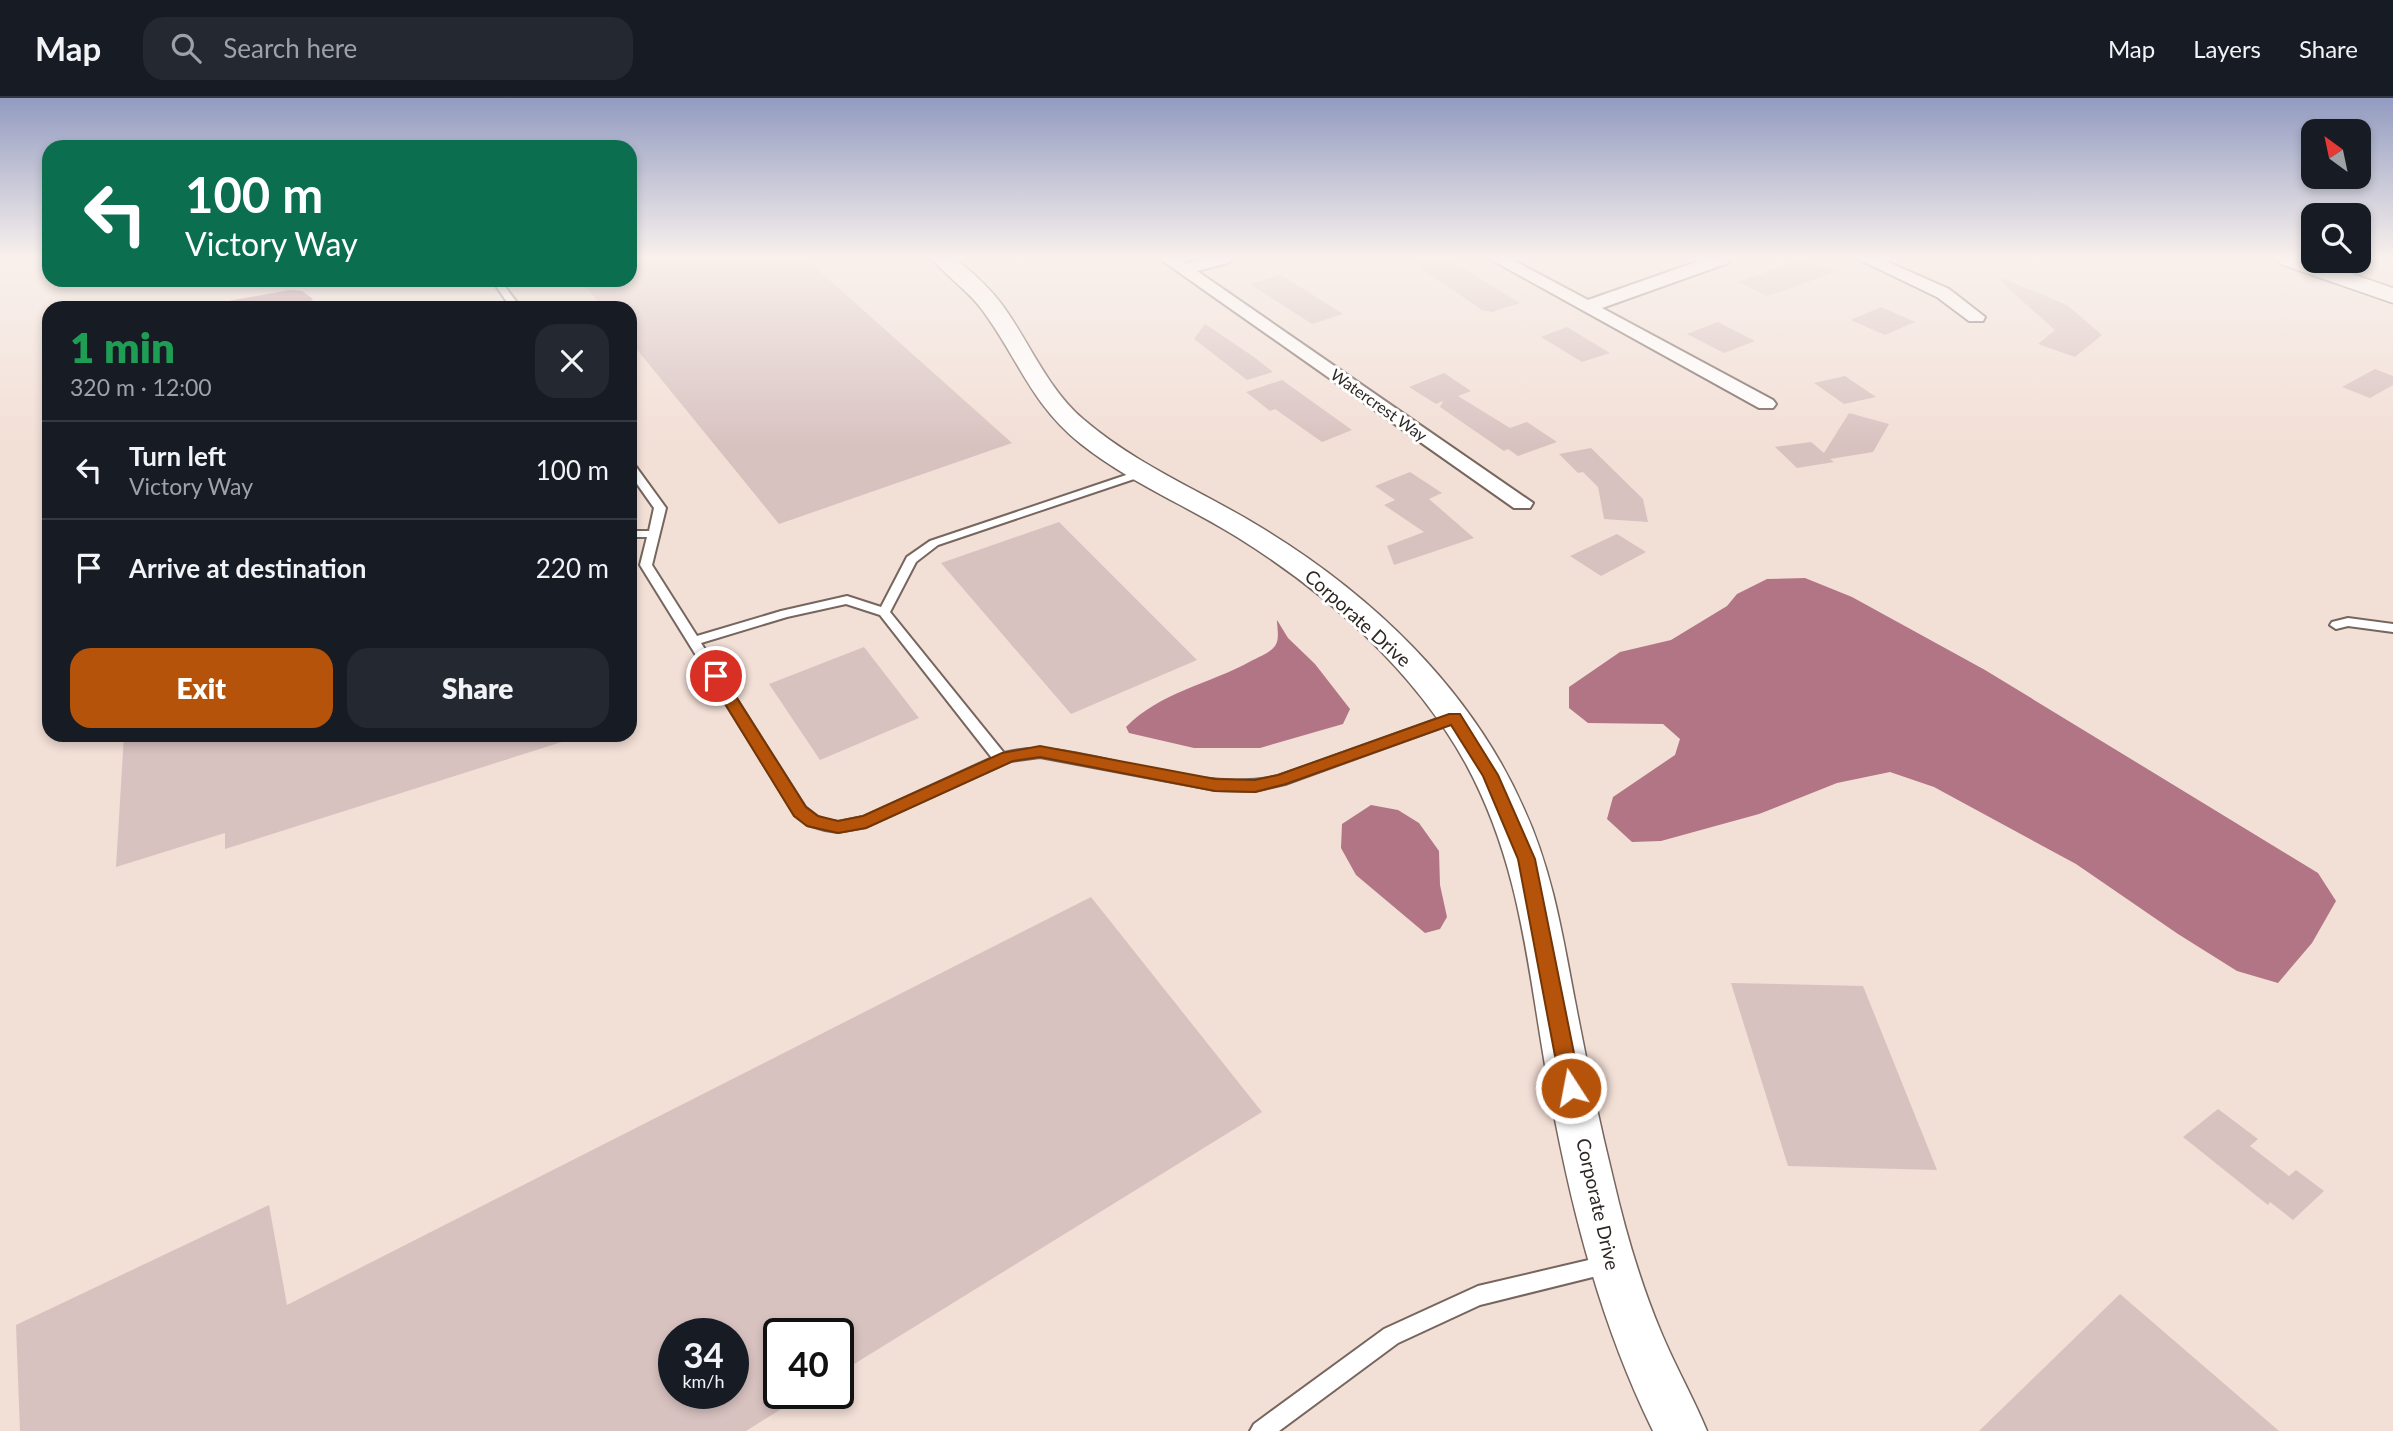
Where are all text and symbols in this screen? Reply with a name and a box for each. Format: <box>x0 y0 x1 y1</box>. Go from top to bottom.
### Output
search box <box>143 17 633 80</box>
text: Map <box>35 28 101 68</box>
icon: search <box>167 29 205 67</box>
text: Search here <box>223 32 357 64</box>
text: Map <box>2108 34 2155 63</box>
text: Layers <box>2193 34 2261 63</box>
text: Share <box>2299 34 2358 63</box>
north arrow <box>2301 119 2371 189</box>
map controls <box>2301 119 2371 273</box>
text: 100 m <box>185 165 323 223</box>
icon: left <box>70 168 161 259</box>
button: search <box>2301 203 2371 273</box>
text: Victory Way <box>185 224 358 263</box>
text: 1 min <box>70 322 175 372</box>
button: close <box>535 324 609 398</box>
street label: Watercrest Way <box>1328 364 1432 445</box>
text: 320 m · 12:00 <box>70 373 212 401</box>
text: Turn left <box>129 440 226 472</box>
icon: left <box>70 451 108 489</box>
text: 100 m <box>536 454 609 486</box>
text: Victory Way <box>129 472 253 500</box>
icon: arrive <box>70 549 108 587</box>
text: Arrive at destination <box>129 552 366 584</box>
text: 220 m <box>536 552 609 584</box>
street label: Corporate Drive <box>1301 564 1416 671</box>
pin <box>686 646 746 706</box>
button: Exit <box>70 648 333 728</box>
button: Share <box>347 648 609 728</box>
icon: arrive <box>697 657 735 695</box>
position arrow <box>1534 1051 1608 1125</box>
street label: Corporate Drive <box>1572 1136 1625 1272</box>
speed limit sign: 40 <box>763 1318 854 1409</box>
text: 34 <box>683 1333 724 1375</box>
text: km/h <box>682 1370 725 1392</box>

